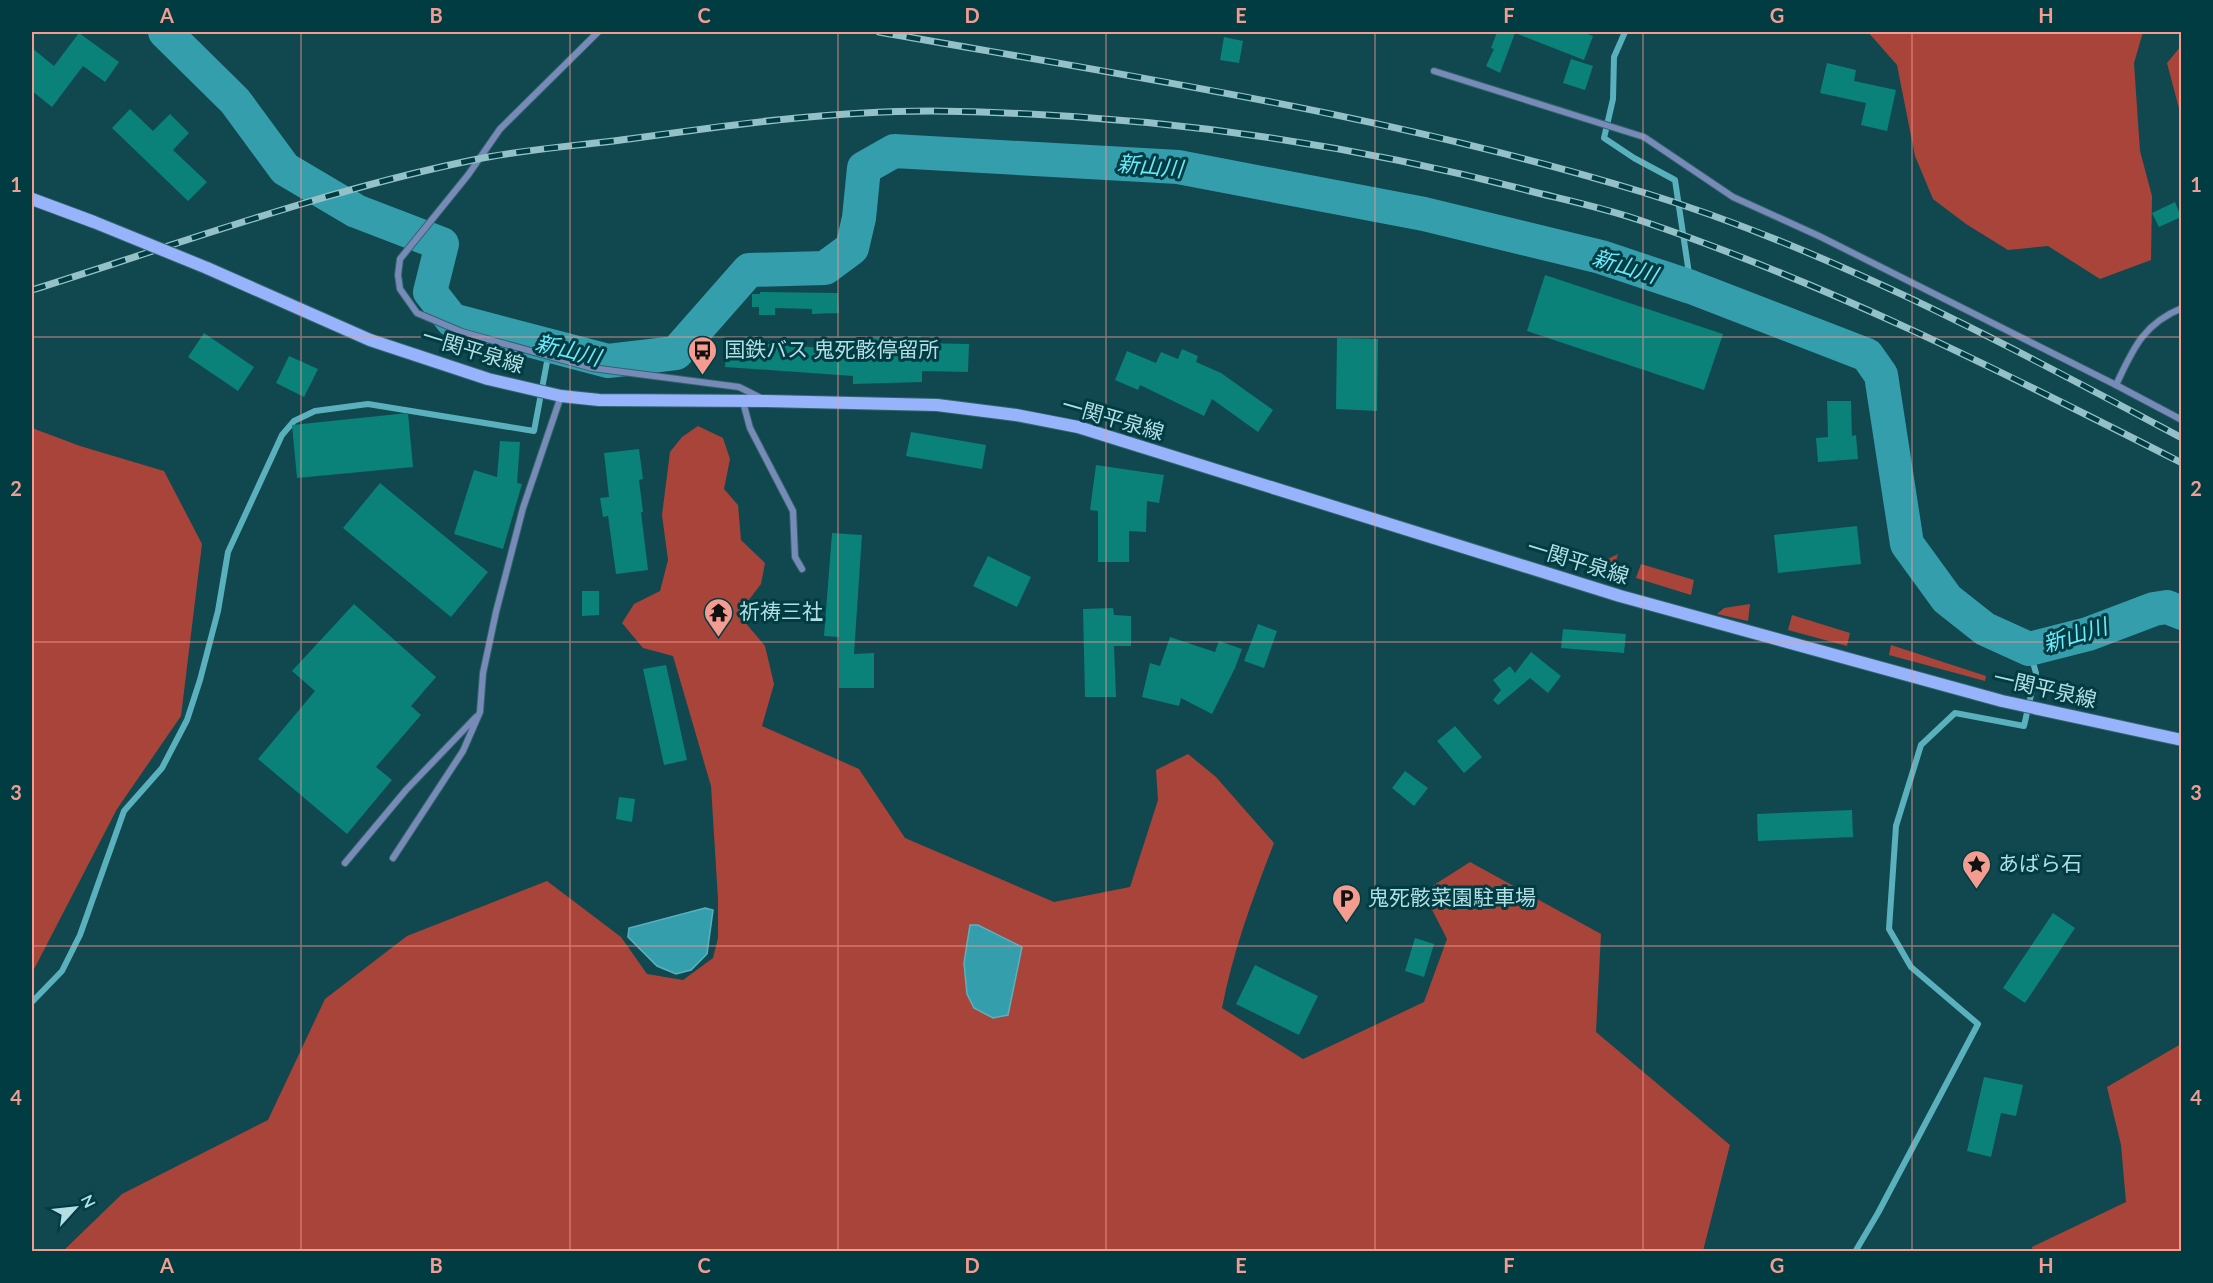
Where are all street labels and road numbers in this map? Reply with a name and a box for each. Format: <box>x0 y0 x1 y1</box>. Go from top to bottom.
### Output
street label: 一関平泉線 <box>420 322 527 377</box>
street label: 一関平泉線 <box>1060 391 1167 444</box>
street label: 一関平泉線 <box>1525 533 1632 588</box>
street label: 一関平泉線 <box>1991 664 2099 712</box>

